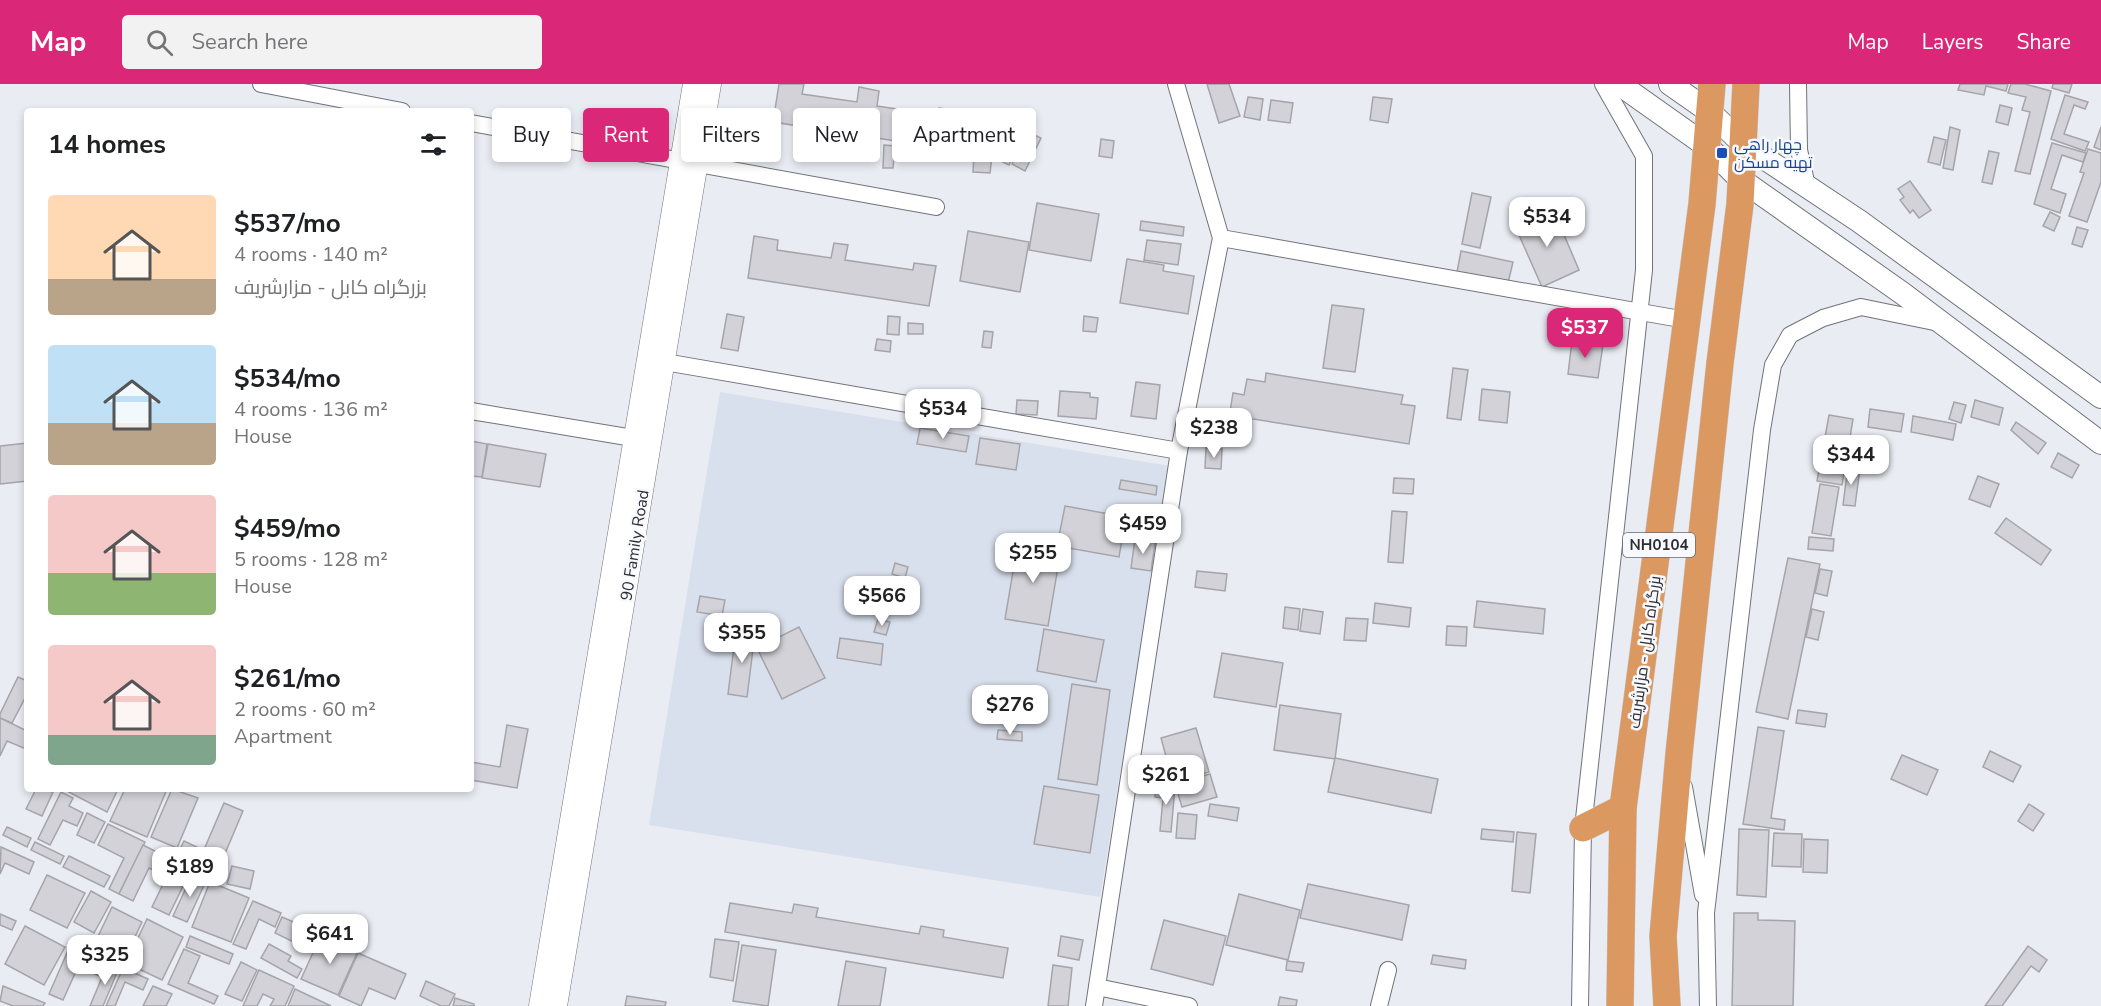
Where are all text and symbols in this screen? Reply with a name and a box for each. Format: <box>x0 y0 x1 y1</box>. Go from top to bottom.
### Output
search box <box>122 15 542 69</box>
text: Map <box>30 23 86 61</box>
icon: search <box>143 26 176 59</box>
text: Search here <box>191 27 308 57</box>
text: Map <box>1847 28 1889 56</box>
text: Layers <box>1922 28 1983 56</box>
text: Share <box>2016 28 2071 56</box>
chip: Buy <box>492 108 571 162</box>
chip: Rent <box>583 108 669 162</box>
chip: Filters <box>681 108 781 162</box>
chip: New <box>793 108 880 162</box>
chip: Apartment <box>892 108 1036 162</box>
text: 14 homes <box>48 127 166 162</box>
icon: filters <box>417 128 450 161</box>
place label: چهار راهی تهیه مسکن <box>1734 134 1813 174</box>
marker: چهار راهی تهیه مسکن <box>1715 146 1729 160</box>
pin: $534 <box>1511 197 1583 248</box>
text: $534 <box>1523 203 1571 230</box>
text: $537/mo <box>234 206 341 241</box>
icon: home <box>96 219 168 291</box>
text: 4 rooms · 140 m² <box>234 241 388 268</box>
text: بزرگراه کابل - مزارشریف <box>234 274 427 301</box>
pin: $537 <box>1549 308 1621 359</box>
text: $537 <box>1561 314 1609 341</box>
text: $534/mo <box>234 361 341 396</box>
icon: home <box>96 369 168 441</box>
pin: $534 <box>907 389 979 440</box>
text: $534 <box>919 395 967 422</box>
text: 4 rooms · 136 m² <box>234 396 388 423</box>
pin: $238 <box>1178 408 1250 459</box>
text: $238 <box>1190 414 1238 441</box>
text: House <box>234 423 292 450</box>
pin: $344 <box>1815 435 1887 486</box>
text: $344 <box>1827 441 1875 468</box>
street label: 90 Family Road <box>615 488 655 602</box>
pin: $459 <box>1107 504 1179 555</box>
text: $459 <box>1119 510 1167 537</box>
text: $459/mo <box>234 511 341 546</box>
icon: home <box>96 519 168 591</box>
pin: $255 <box>997 533 1069 584</box>
road number: NH0104 <box>1623 533 1695 557</box>
text: $255 <box>1009 539 1057 566</box>
text: 5 rooms · 128 m² <box>234 546 388 573</box>
text: House <box>234 573 292 600</box>
street label: بزرگراه کابل - مزارشریف <box>1623 574 1667 730</box>
pin: $566 <box>846 576 918 627</box>
text: $566 <box>858 582 906 609</box>
pin: $355 <box>706 613 778 664</box>
text: $355 <box>718 619 766 646</box>
text: $261/mo <box>234 661 341 696</box>
icon: home <box>96 669 168 741</box>
pin: $276 <box>974 685 1046 736</box>
text: $276 <box>986 691 1034 718</box>
text: 2 rooms · 60 m² <box>234 696 376 723</box>
text: Apartment <box>234 723 332 750</box>
pin: $261 <box>1130 755 1202 806</box>
text: $261 <box>1142 761 1190 788</box>
pin: $189 <box>154 847 226 898</box>
text: $189 <box>166 853 214 880</box>
pin: $641 <box>294 914 366 965</box>
text: $641 <box>306 920 354 947</box>
pin: $325 <box>69 935 141 986</box>
text: $325 <box>81 941 129 968</box>

